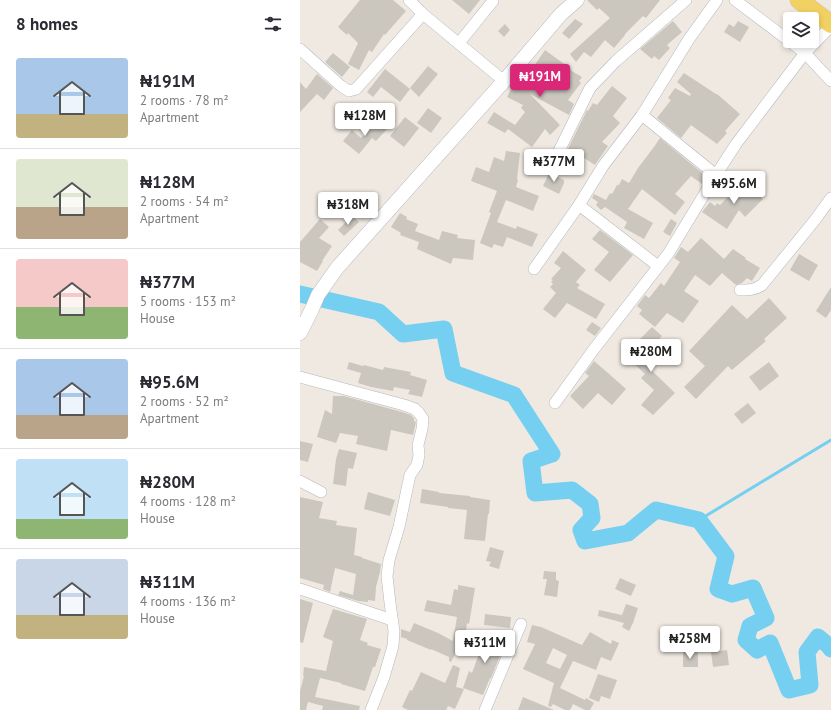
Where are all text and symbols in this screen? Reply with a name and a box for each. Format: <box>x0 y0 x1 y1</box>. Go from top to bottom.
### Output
map controls <box>783 12 819 48</box>
button: layers <box>783 12 819 48</box>
text: 8 homes <box>16 13 78 35</box>
icon: filters <box>262 13 284 35</box>
pin: ₦191M <box>512 64 568 98</box>
text: ₦191M <box>519 68 561 85</box>
text: ₦191M <box>140 70 195 92</box>
icon: home <box>48 74 96 122</box>
text: 2 rooms · 78 m² <box>140 92 229 109</box>
pin: ₦128M <box>337 103 393 137</box>
text: ₦128M <box>344 107 386 124</box>
text: Apartment <box>140 109 199 126</box>
pin: ₦377M <box>526 149 582 183</box>
text: ₦377M <box>533 153 575 170</box>
text: ₦128M <box>140 171 195 193</box>
pin: ₦95.6M <box>701 171 767 205</box>
icon: home <box>48 175 96 223</box>
text: ₦95.6M <box>711 175 757 192</box>
pin: ₦318M <box>320 192 376 226</box>
text: 2 rooms · 54 m² <box>140 193 229 210</box>
text: ₦318M <box>327 196 369 213</box>
text: Apartment <box>140 210 199 227</box>
text: ₦377M <box>140 271 195 293</box>
icon: home <box>48 275 96 323</box>
text: 5 rooms · 153 m² <box>140 293 236 310</box>
text: House <box>140 310 175 327</box>
pin: ₦280M <box>623 339 679 373</box>
text: ₦280M <box>630 343 672 360</box>
text: ₦95.6M <box>140 371 199 393</box>
icon: home <box>48 375 96 423</box>
text: 2 rooms · 52 m² <box>140 393 229 410</box>
text: Apartment <box>140 410 199 427</box>
text: ₦280M <box>140 471 195 493</box>
icon: home <box>48 475 96 523</box>
text: 4 rooms · 128 m² <box>140 493 236 510</box>
text: House <box>140 510 175 527</box>
text: ₦311M <box>140 571 195 593</box>
icon: home <box>48 575 96 623</box>
text: 4 rooms · 136 m² <box>140 593 236 610</box>
text: House <box>140 610 175 627</box>
pin: ₦258M <box>662 626 718 660</box>
pin: ₦311M <box>457 630 513 664</box>
text: ₦258M <box>669 630 711 647</box>
text: ₦311M <box>464 634 506 651</box>

